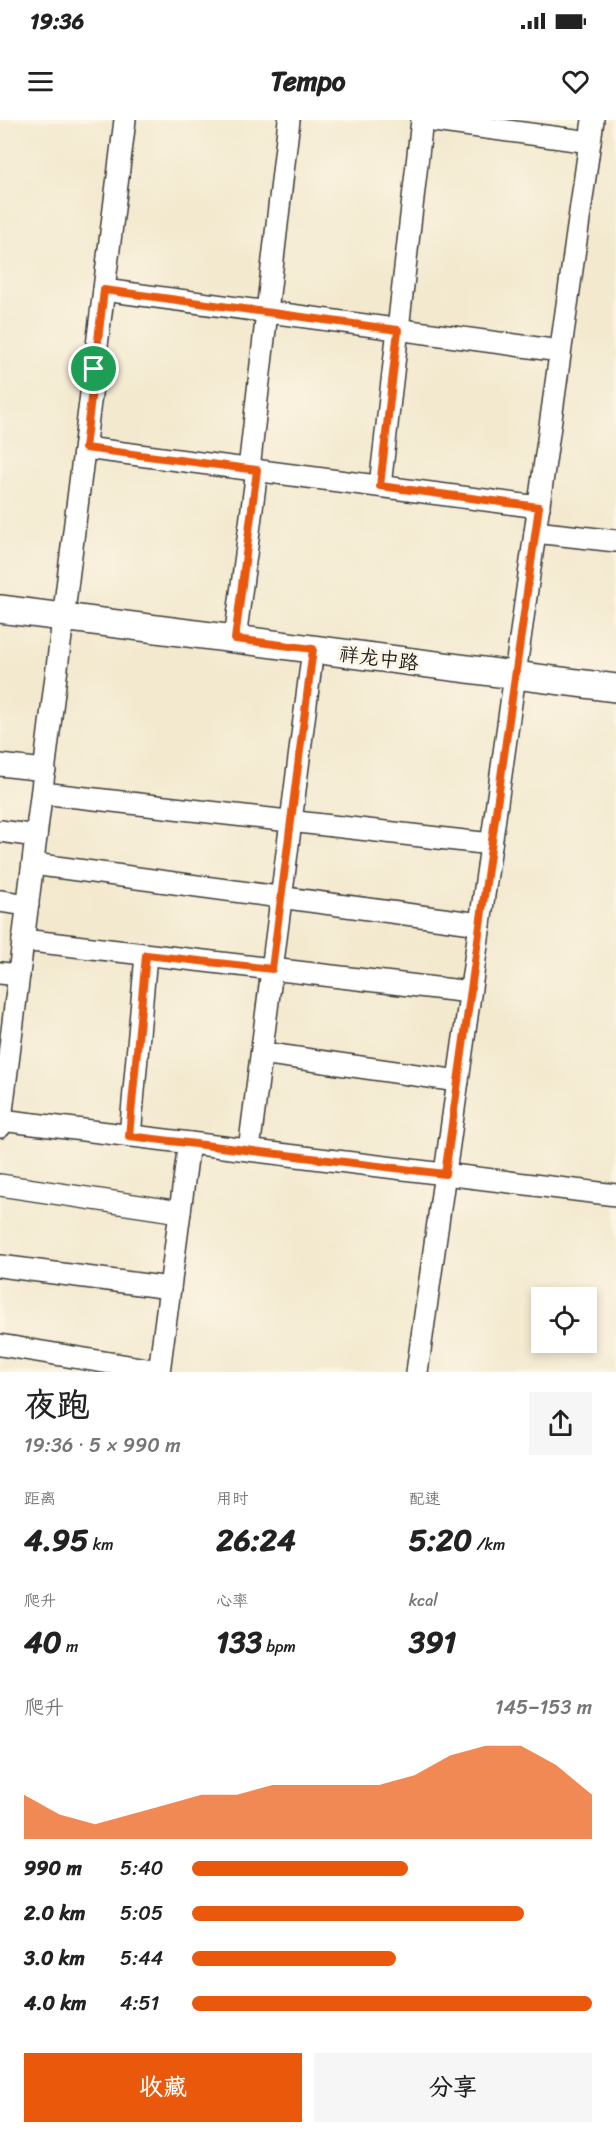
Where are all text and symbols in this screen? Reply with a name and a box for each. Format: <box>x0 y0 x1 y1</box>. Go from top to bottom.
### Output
text: 19:36 <box>30 2 84 41</box>
text: Tempo <box>270 57 346 105</box>
icon: menu <box>24 65 57 98</box>
icon: heart <box>559 65 592 98</box>
pin <box>68 343 119 394</box>
icon: arrive <box>77 352 110 385</box>
street label: 祥龙中路 <box>337 636 422 681</box>
map controls <box>531 1287 597 1353</box>
button: locate <box>531 1287 597 1353</box>
text: 夜跑 <box>24 1376 90 1434</box>
button: share <box>529 1392 592 1455</box>
text: 19:36 · 5 × 990 m <box>24 1428 181 1463</box>
text: 距离 <box>24 1484 56 1513</box>
text: 用时 <box>216 1484 248 1513</box>
text: 配速 <box>409 1484 441 1513</box>
text: 4.95 <box>24 1513 89 1567</box>
text: 26:24 <box>216 1513 296 1567</box>
text: 5:20 <box>409 1513 472 1567</box>
text: km <box>89 1530 114 1559</box>
text: /km <box>472 1530 505 1559</box>
text: 爬升 <box>24 1586 56 1615</box>
text: 心率 <box>216 1586 248 1615</box>
text: kcal <box>409 1586 438 1615</box>
text: 40 <box>24 1615 62 1669</box>
text: 133 <box>216 1615 262 1669</box>
text: 391 <box>409 1615 456 1669</box>
text: m <box>62 1632 78 1661</box>
text: bpm <box>262 1632 296 1661</box>
text: 爬升 <box>24 1690 64 1725</box>
text: 145–153 m <box>495 1690 592 1725</box>
text: 990 m <box>24 1851 82 1886</box>
text: 5:40 <box>120 1851 163 1886</box>
text: 2.0 km <box>24 1896 85 1931</box>
text: 5:05 <box>120 1896 163 1931</box>
text: 3.0 km <box>24 1941 85 1976</box>
text: 5:44 <box>120 1941 163 1976</box>
text: 4.0 km <box>24 1986 86 2021</box>
text: 4:51 <box>120 1986 159 2021</box>
button: 收藏 <box>24 2053 302 2122</box>
button: 分享 <box>314 2053 592 2122</box>

